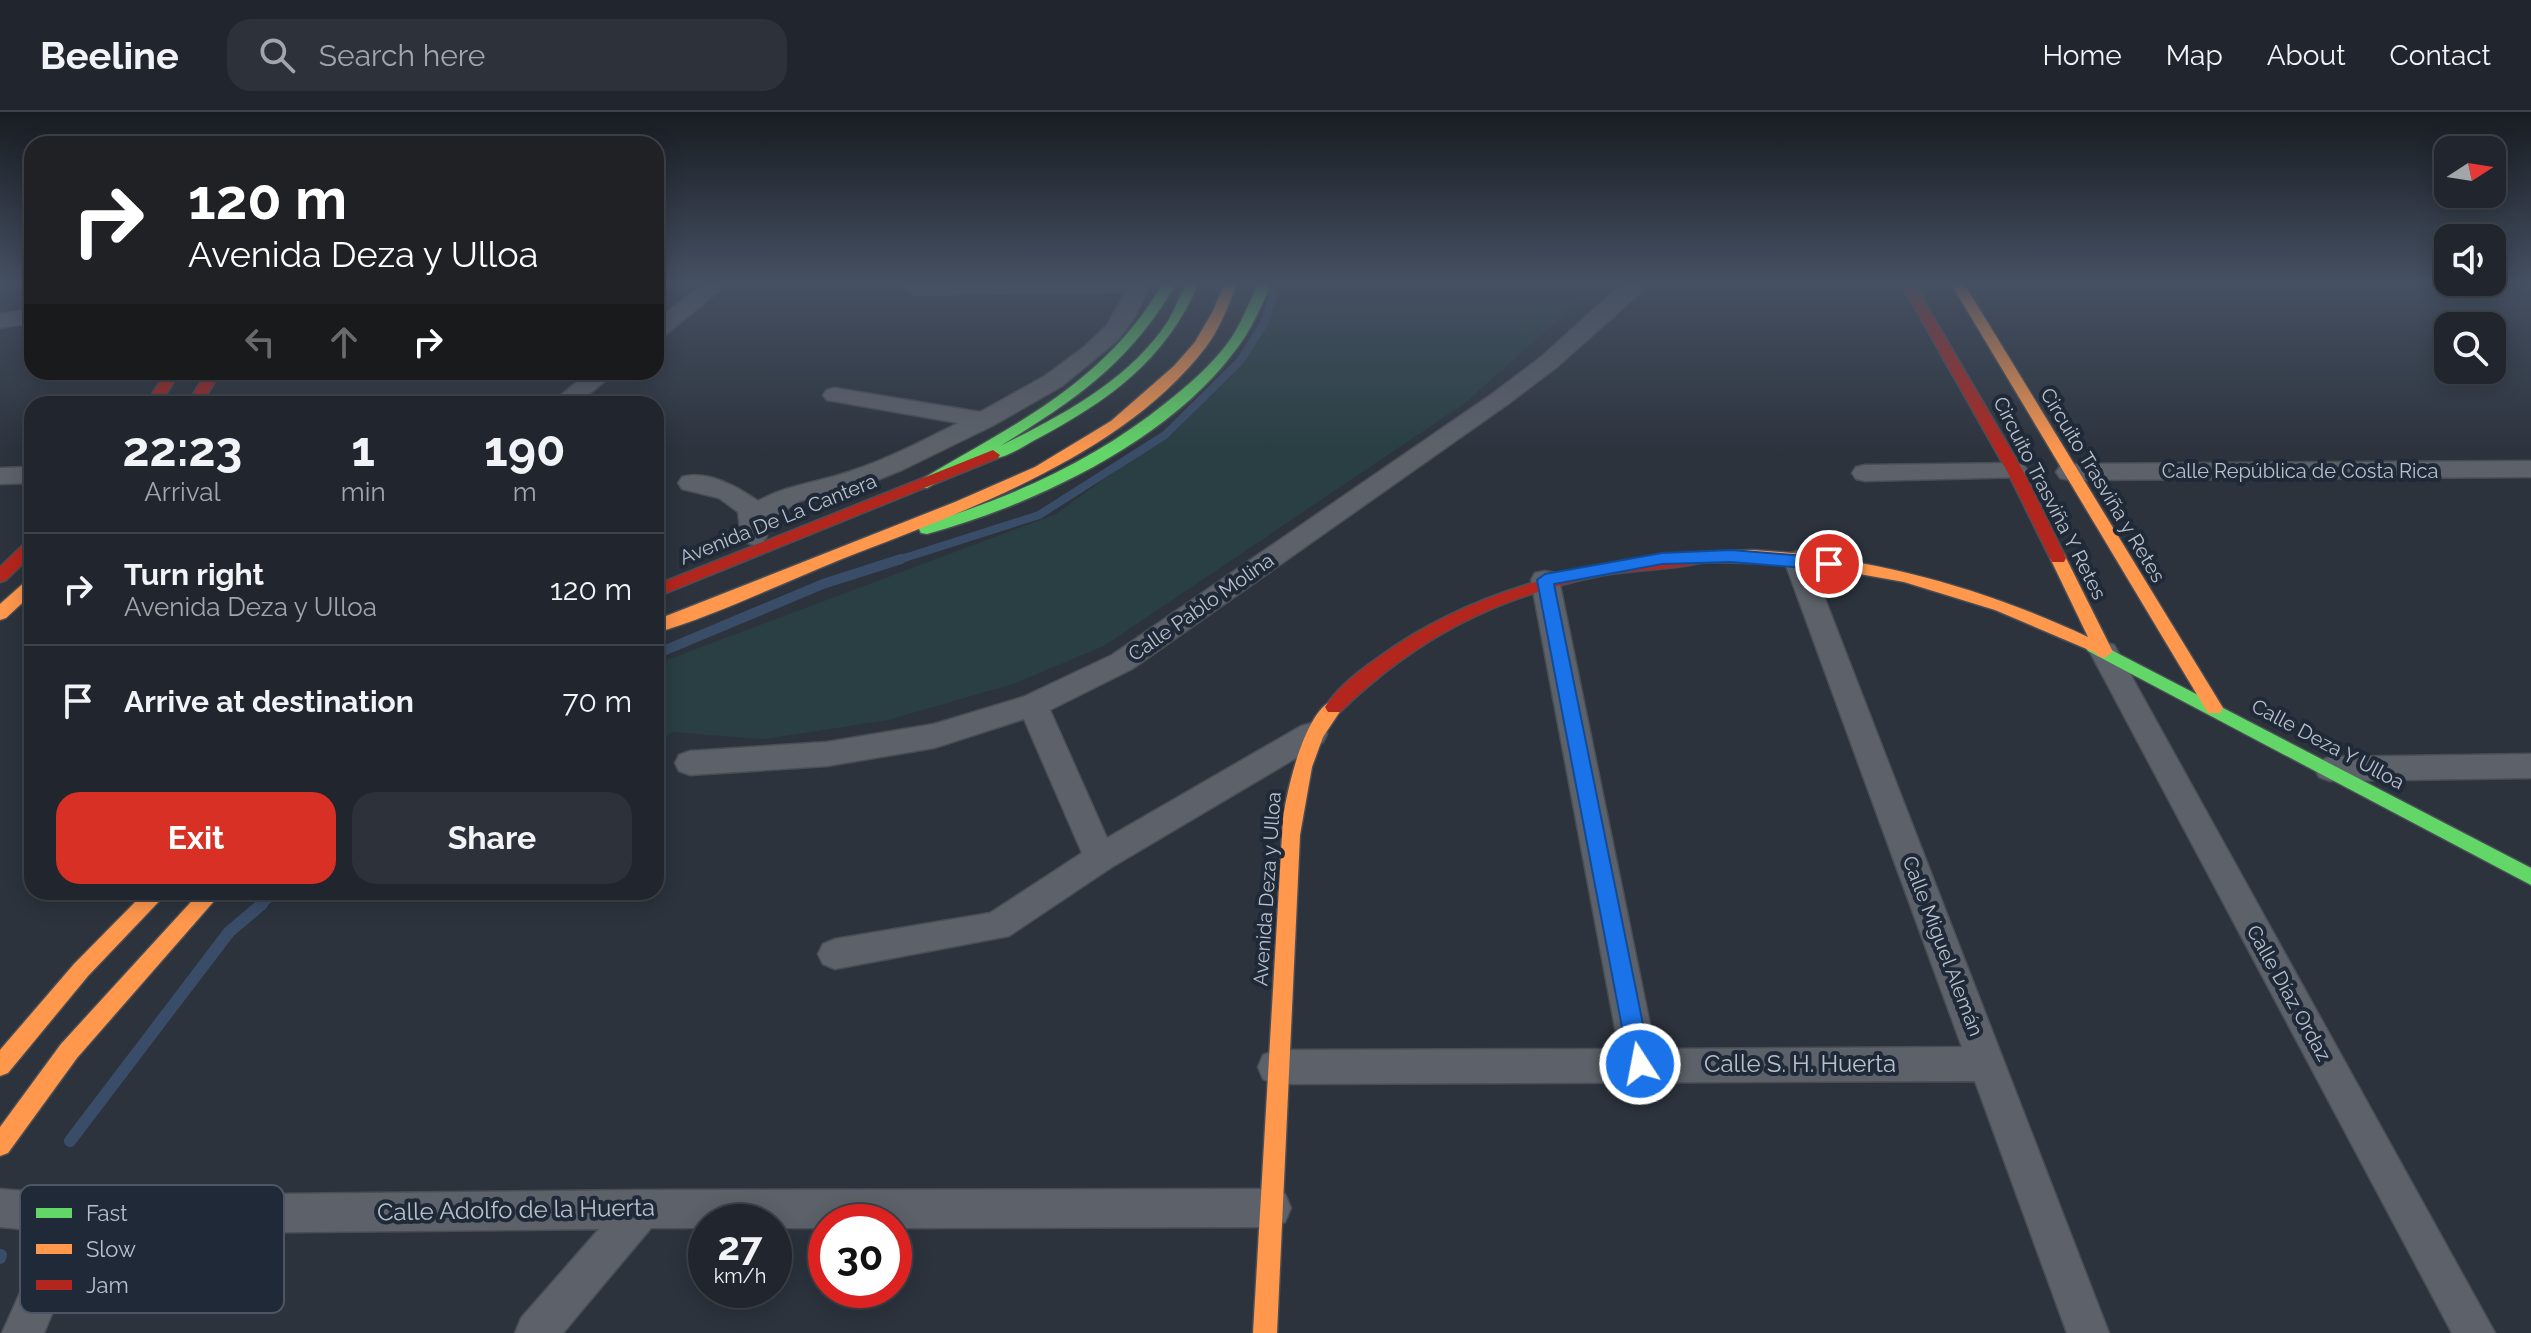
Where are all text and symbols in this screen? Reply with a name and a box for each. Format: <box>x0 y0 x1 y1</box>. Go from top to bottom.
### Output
search box <box>227 19 787 91</box>
text: Beeline <box>40 33 179 78</box>
icon: search <box>255 33 299 77</box>
text: Search here <box>319 38 485 73</box>
text: Home <box>2042 39 2122 72</box>
text: Map <box>2166 39 2223 72</box>
text: About <box>2267 39 2346 72</box>
text: Contact <box>2390 39 2491 72</box>
north arrow <box>2434 136 2506 208</box>
map controls <box>2434 136 2506 384</box>
text: 120 m <box>188 166 347 232</box>
icon: right <box>56 168 160 272</box>
button: sound <box>2434 224 2506 296</box>
text: Avenida Deza y Ulloa <box>188 233 538 275</box>
button: search <box>2434 312 2506 384</box>
icon: left <box>238 320 282 364</box>
icon: ahead <box>322 320 366 364</box>
icon: right <box>406 320 450 364</box>
street label: Circuito Trasviña y Retes <box>2035 383 2171 587</box>
street label: Circuito Trasviña Y Retes <box>1988 393 2112 603</box>
text: 22:23 <box>122 421 242 477</box>
text: 1 <box>351 421 375 477</box>
text: 190 <box>484 421 566 477</box>
street label: Calle República de Costa Rica <box>2162 459 2438 483</box>
street label: Avenida De La Cantera <box>676 468 880 570</box>
text: Arrival <box>144 477 221 507</box>
text: min <box>341 477 386 507</box>
text: m <box>513 477 537 507</box>
pin <box>1795 530 1863 598</box>
icon: arrive <box>1807 542 1851 586</box>
street label: Calle Pablo Molina <box>1124 548 1278 666</box>
text: Turn right <box>124 557 264 592</box>
icon: right <box>56 567 100 611</box>
text: 120 m <box>550 572 632 607</box>
text: Avenida Deza y Ulloa <box>124 592 377 622</box>
icon: arrive <box>56 679 100 723</box>
text: Arrive at destination <box>124 684 414 719</box>
text: 70 m <box>562 684 632 719</box>
street label: Calle Deza Y Ulloa <box>2248 694 2408 794</box>
street label: Avenida Deza y Ulloa <box>1248 791 1286 987</box>
button: Exit <box>56 792 336 884</box>
button: Share <box>352 792 632 884</box>
street label: Calle Miguel Alemán <box>1898 852 1988 1040</box>
street label: Calle Díaz Ordaz <box>2242 921 2336 1065</box>
position arrow <box>1598 1022 1682 1106</box>
street label: Calle S. H. Huerta <box>1704 1049 1896 1078</box>
legend <box>20 1185 284 1313</box>
street label: Calle Adolfo de la Huerta <box>377 1193 655 1226</box>
text: Fast <box>86 1200 128 1226</box>
speed limit sign: 30 <box>808 1204 912 1308</box>
text: 27 <box>717 1222 762 1269</box>
text: Slow <box>86 1236 136 1262</box>
text: km/h <box>714 1264 766 1288</box>
text: Jam <box>86 1272 129 1298</box>

